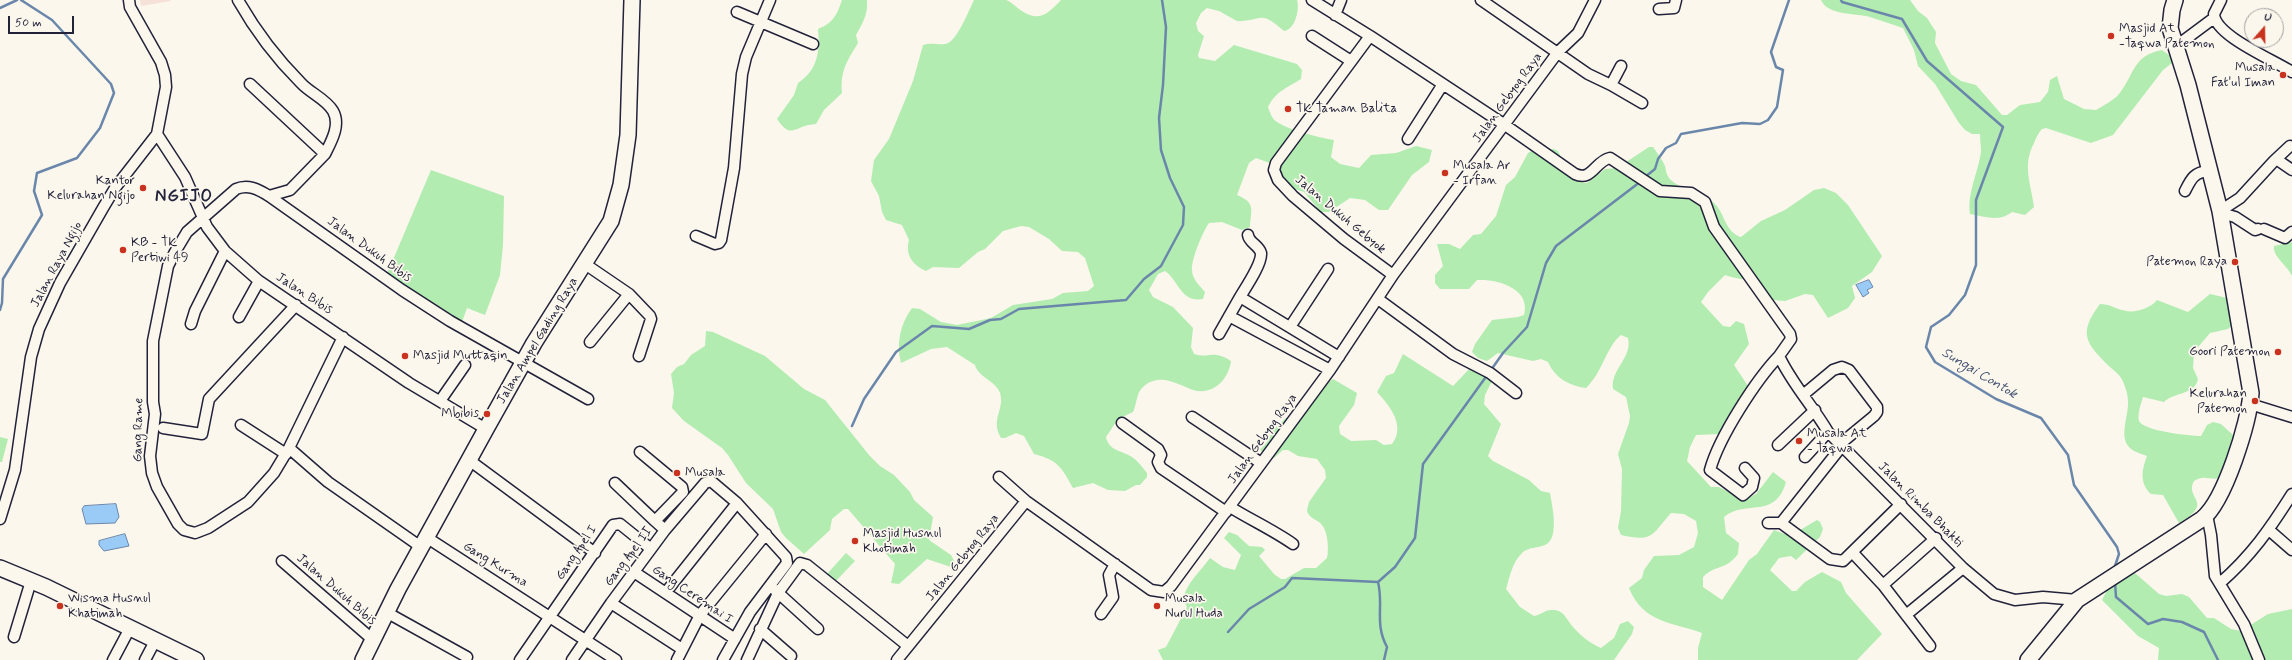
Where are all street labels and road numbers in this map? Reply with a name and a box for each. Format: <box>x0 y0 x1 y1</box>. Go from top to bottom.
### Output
street label: Jalan Gebyog Raya <box>1470 50 1546 146</box>
street label: Jalan Dukuh Gebyok <box>1291 172 1389 258</box>
street label: Jalan Dukuh Bibis <box>324 214 414 286</box>
street label: Jalan Raya Ngijo <box>28 219 86 311</box>
street label: Jalan Bibis <box>273 270 335 318</box>
street label: Jalan Ampel Gading Raya <box>494 275 582 407</box>
street label: Jalan Gebyog Raya <box>1225 391 1301 487</box>
street label: Gang Rame <box>131 398 147 462</box>
street label: Jalan Rimba Bhakti <box>1874 459 1966 551</box>
street label: Jalan Gebyog Raya <box>923 511 1003 605</box>
street label: Gang Apel I <box>553 523 601 583</box>
street label: Gang Apel II <box>602 524 656 590</box>
street label: Gang Kurma <box>460 539 530 591</box>
street label: Jalan Dukuh Bibis <box>293 551 379 629</box>
street label: Gang Ceremai I <box>649 562 735 628</box>

